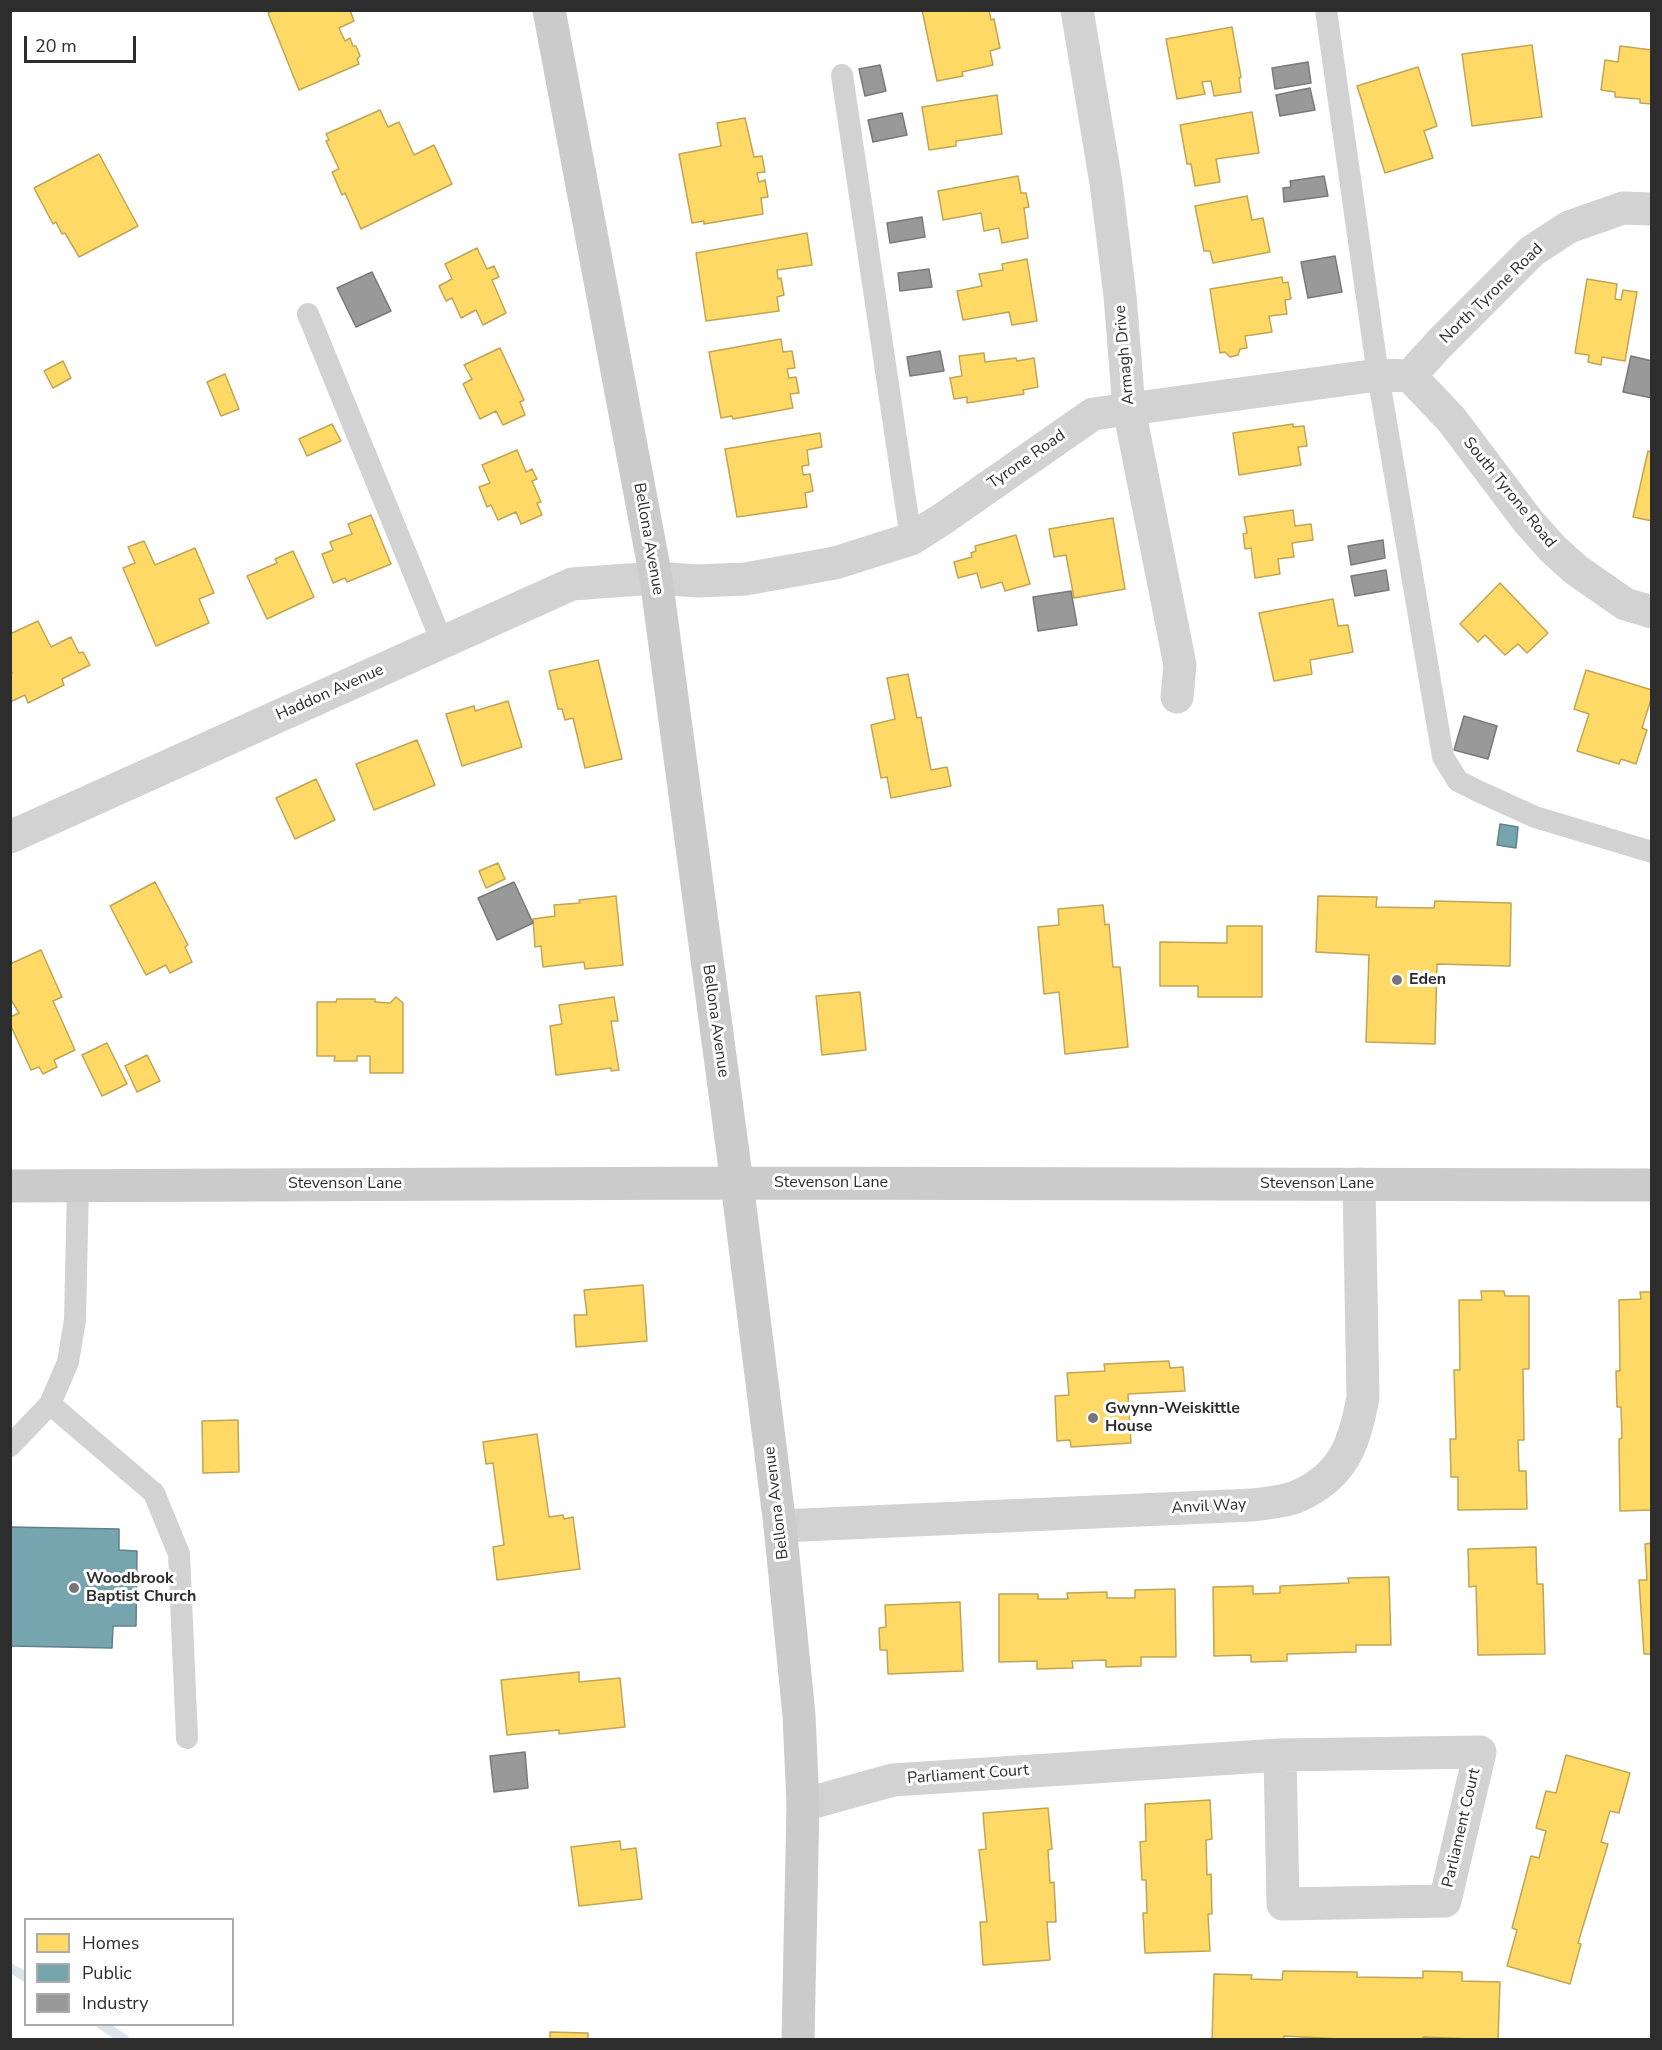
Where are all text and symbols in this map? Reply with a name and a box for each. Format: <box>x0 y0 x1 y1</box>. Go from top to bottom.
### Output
scale bar <box>27 24 140 62</box>
text: 20 m <box>35 34 77 58</box>
street label: North Tyrone Road <box>1436 240 1548 348</box>
street label: Armagh Drive <box>1111 304 1139 406</box>
street label: Tyrone Road <box>985 426 1069 494</box>
street label: South Tyrone Road <box>1458 434 1560 552</box>
street label: Bellona Avenue <box>629 481 667 597</box>
street label: Haddon Avenue <box>273 661 387 725</box>
street label: Bellona Avenue <box>698 963 732 1079</box>
place label: Eden <box>1409 970 1446 990</box>
marker: Eden <box>1390 973 1404 987</box>
street label: Stevenson Lane <box>774 1173 888 1193</box>
street label: Stevenson Lane <box>288 1174 402 1194</box>
street label: Stevenson Lane <box>1260 1174 1374 1194</box>
place label: Gwynn-Weiskittle House <box>1105 1399 1240 1437</box>
marker: Gwynn-Weiskittle House <box>1086 1411 1100 1425</box>
street label: Bellona Avenue <box>761 1445 793 1561</box>
street label: Anvil Way <box>1171 1495 1247 1519</box>
place label: Woodbrook Baptist Church <box>86 1569 196 1607</box>
marker: Woodbrook Baptist Church <box>67 1581 81 1595</box>
street label: Parliament Court <box>907 1761 1029 1789</box>
street label: Parliament Court <box>1439 1767 1485 1889</box>
legend <box>24 1918 234 2026</box>
text: Homes <box>82 1931 139 1955</box>
text: Public <box>82 1961 132 1985</box>
text: Industry <box>82 1991 149 2015</box>

